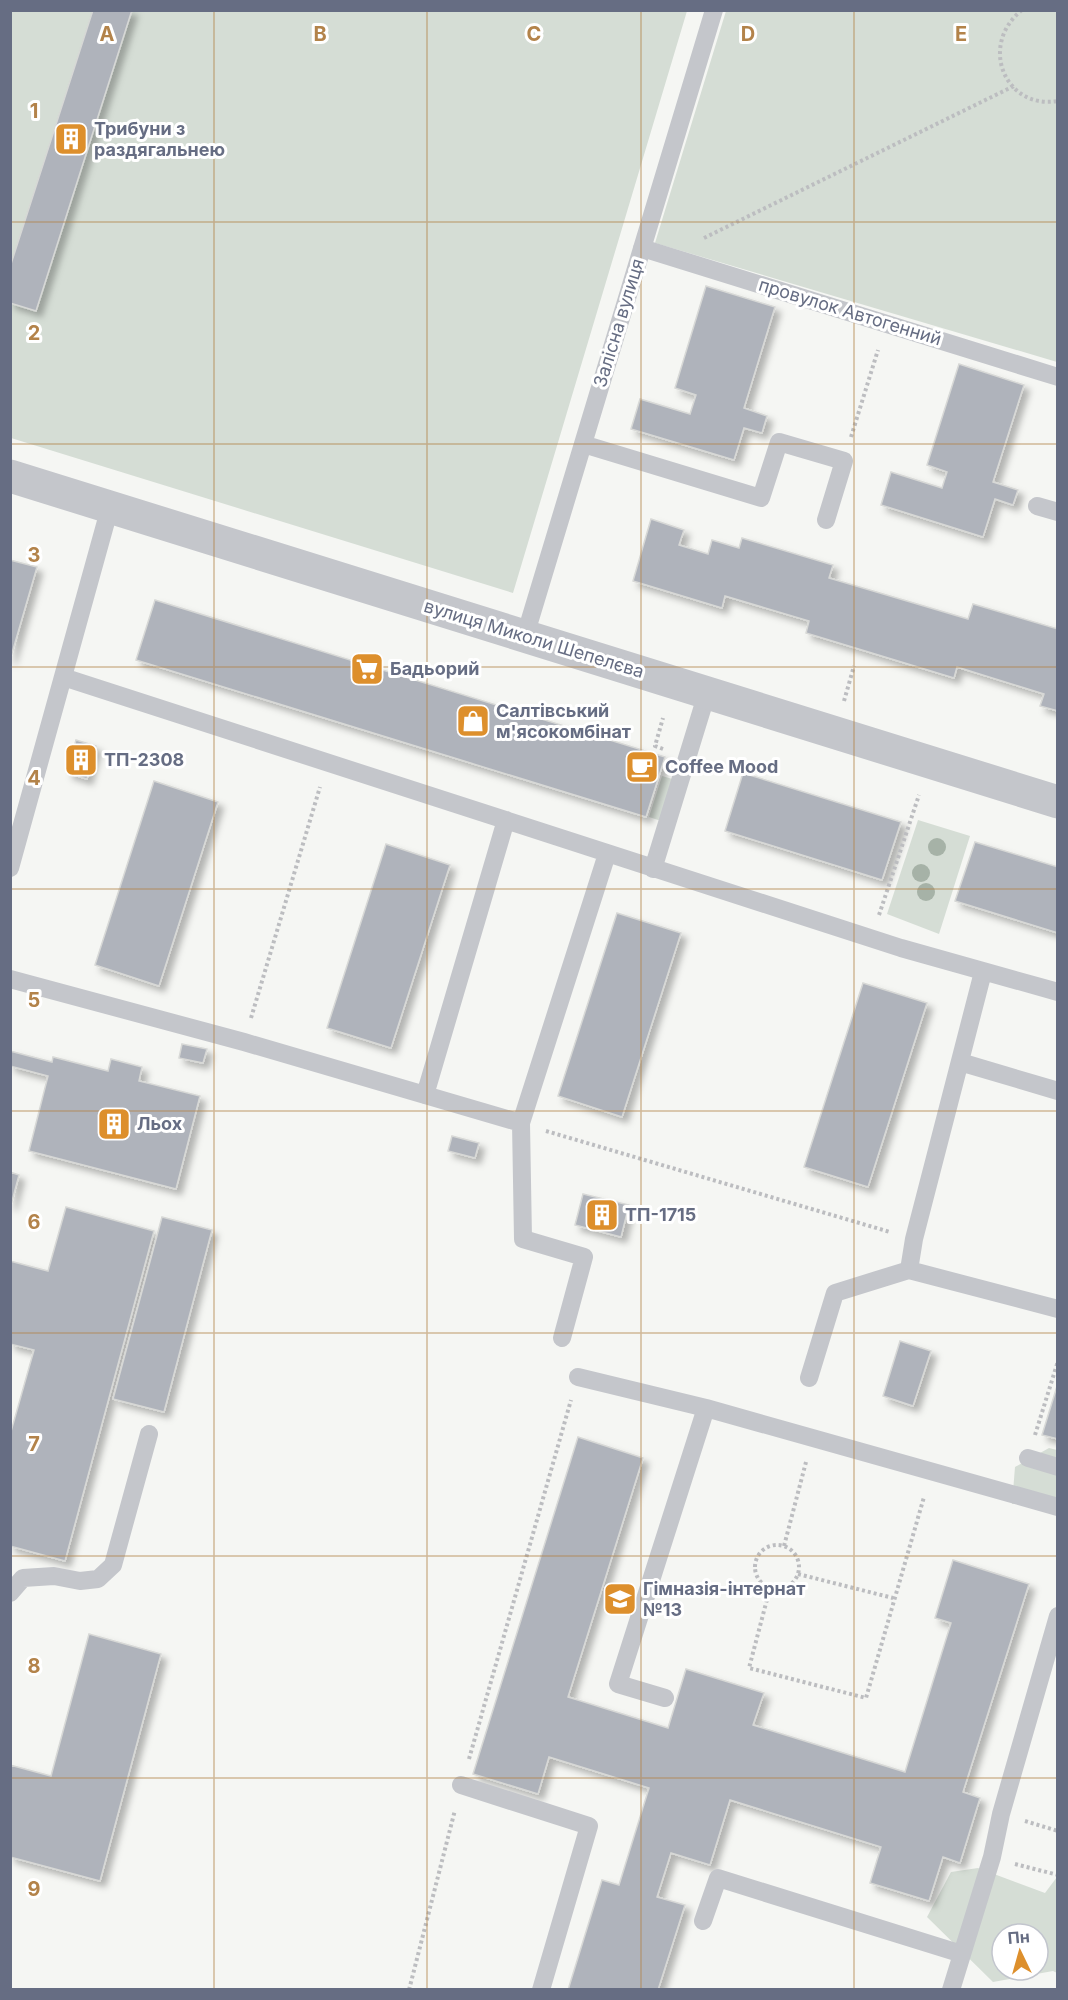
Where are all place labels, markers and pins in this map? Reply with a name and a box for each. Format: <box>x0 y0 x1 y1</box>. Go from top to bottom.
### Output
place label: Трибуни з раздягальнею <box>94 118 225 160</box>
building icon: Трибуни з раздягальнею <box>53 121 89 157</box>
supermarket icon: Бадьорий <box>349 651 385 687</box>
place label: Бадьорий <box>390 658 480 679</box>
place label: Салтівський м'ясокомбінат <box>496 700 631 742</box>
shop icon: Салтівський м'ясокомбінат <box>455 703 491 739</box>
building icon: ТП-2308 <box>63 742 99 778</box>
place label: ТП-2308 <box>104 749 184 770</box>
cafe icon: Coffee Mood <box>624 749 660 785</box>
place label: Coffee Mood <box>665 756 778 777</box>
building icon: Льох <box>96 1106 132 1142</box>
place label: Льох <box>137 1113 183 1134</box>
building icon: ТП-1715 <box>584 1197 620 1233</box>
place label: ТП-1715 <box>625 1204 696 1225</box>
place label: Гімназія-інтернат №13 <box>643 1578 805 1620</box>
school or university icon: Гімназія-інтернат №13 <box>602 1581 638 1617</box>

